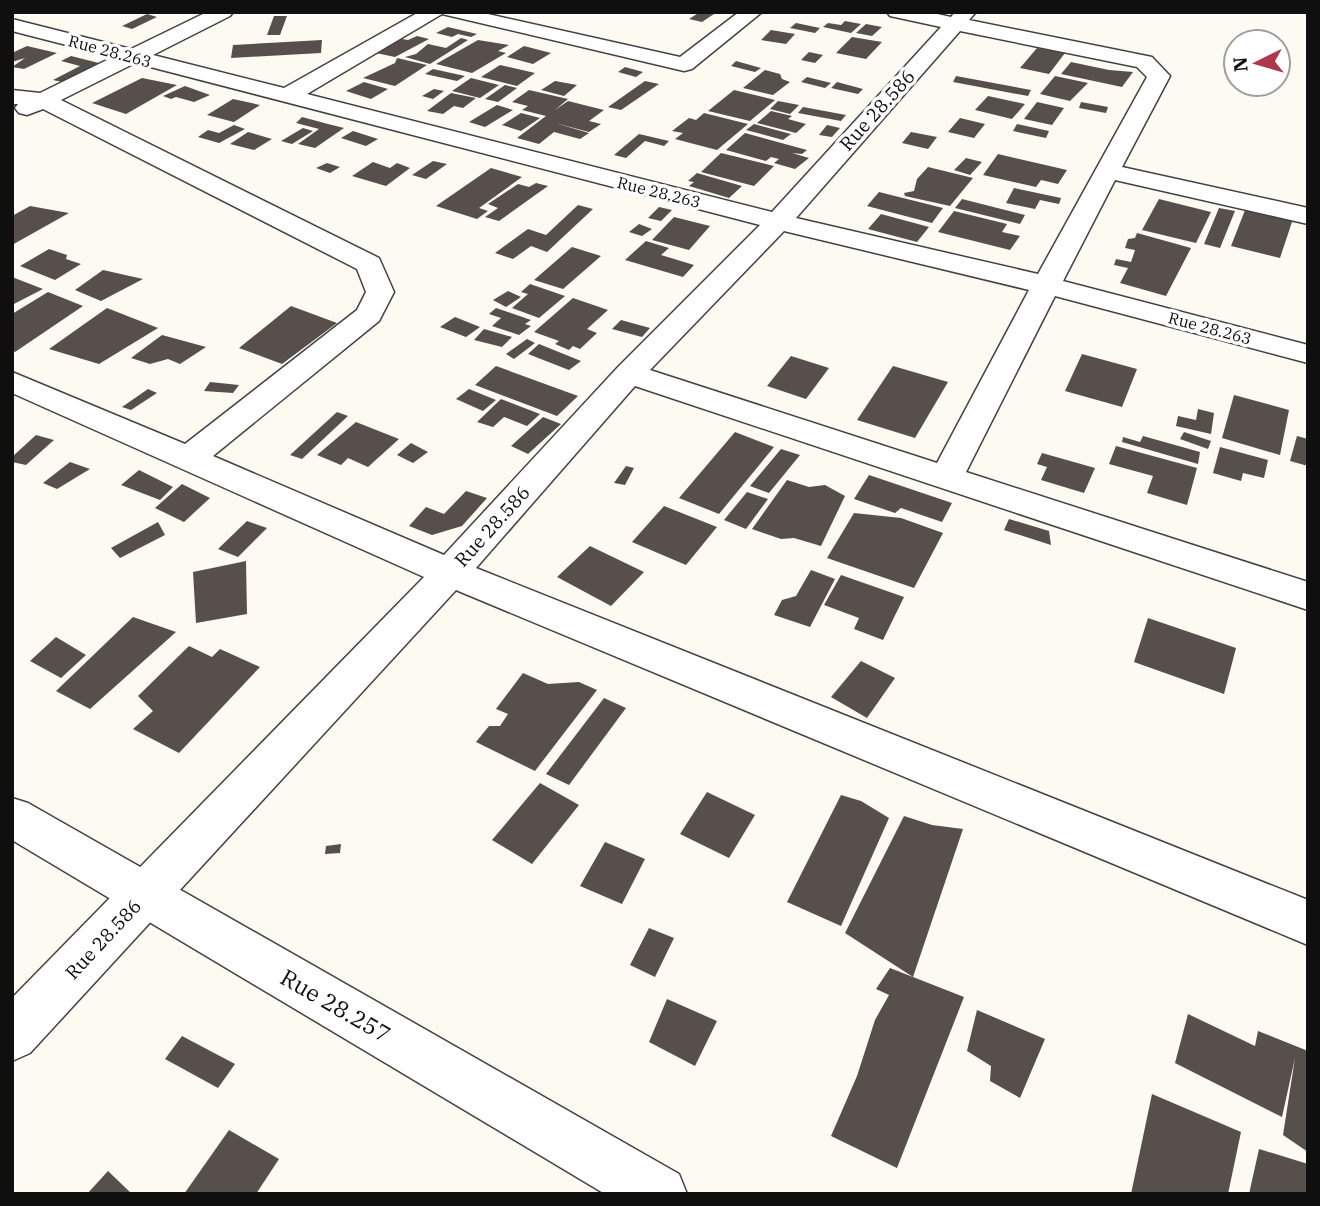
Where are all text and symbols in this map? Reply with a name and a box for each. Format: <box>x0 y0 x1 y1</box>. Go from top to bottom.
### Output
north arrow <box>1222 28 1292 98</box>
street label: Rue 28.263 <box>66 30 154 72</box>
text: N <box>1227 56 1253 73</box>
street label: Rue 28.586 <box>834 64 920 156</box>
street label: Rue 28.263 <box>615 172 703 212</box>
street label: Rue 28.263 <box>1166 307 1254 349</box>
street label: Rue 28.586 <box>449 480 535 572</box>
street label: Rue 28.586 <box>60 894 146 984</box>
street label: Rue 28.257 <box>275 961 397 1049</box>

